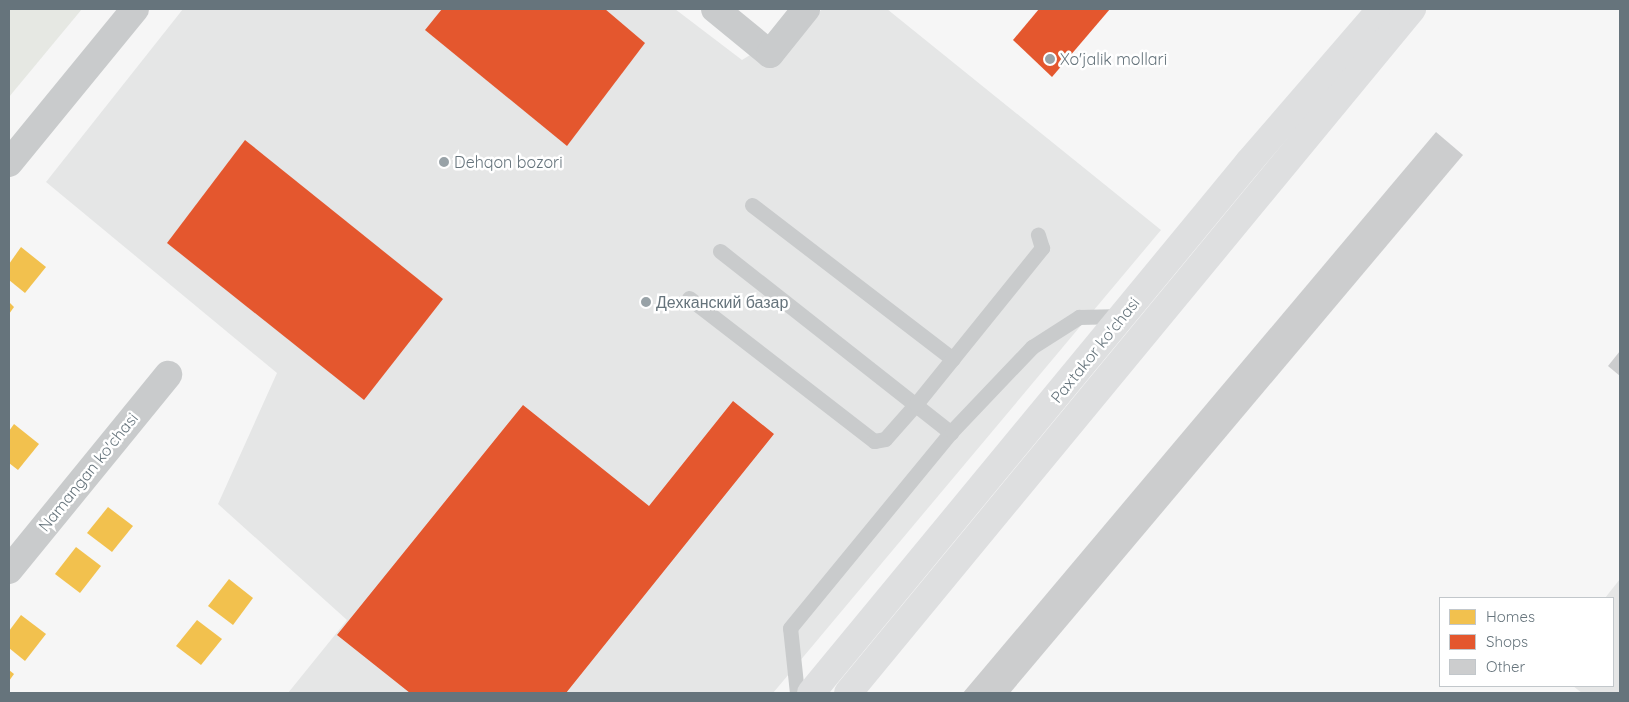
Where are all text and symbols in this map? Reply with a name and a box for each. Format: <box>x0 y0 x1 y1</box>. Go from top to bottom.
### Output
place label: Xo'jalik mollari <box>1060 49 1167 69</box>
marker: Xo'jalik mollari <box>1044 53 1056 65</box>
place label: Dehqon bozori <box>454 152 563 172</box>
marker: Dehqon bozori <box>438 156 450 168</box>
place label: Дехканский базар <box>656 292 788 312</box>
street label: Paxtakor ko'chasi <box>1047 293 1143 407</box>
marker: Дехканский базар <box>640 296 652 308</box>
street label: Namangan ko'chasi <box>34 409 142 535</box>
legend <box>1439 597 1614 687</box>
text: Homes <box>1486 607 1535 626</box>
text: Shops <box>1486 632 1528 651</box>
text: Other <box>1486 657 1525 676</box>

